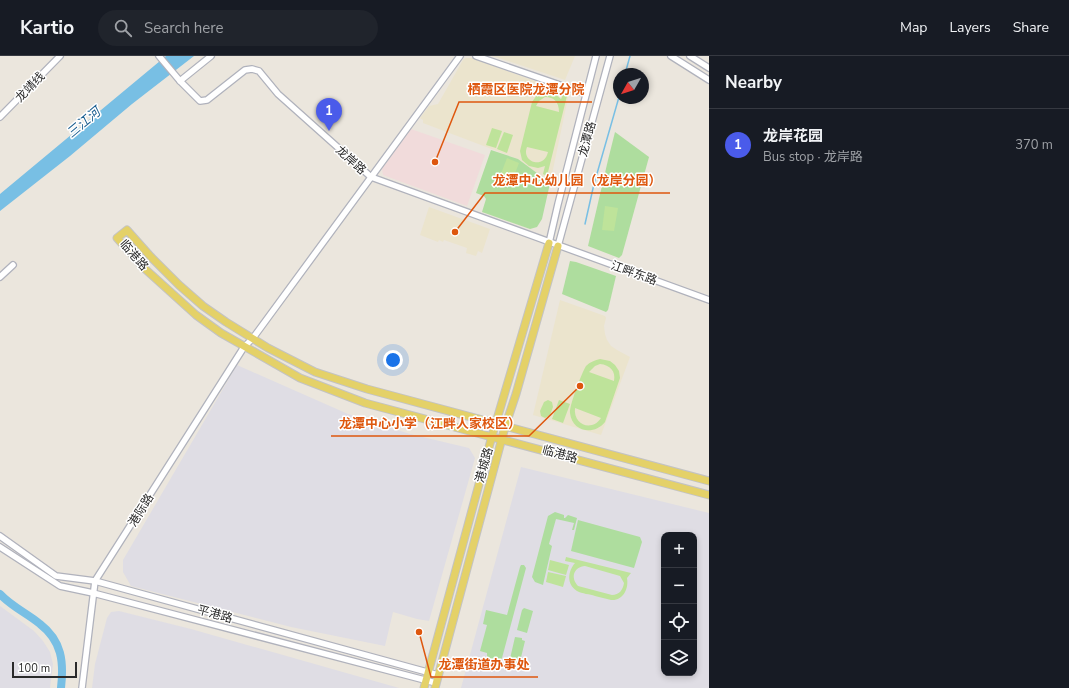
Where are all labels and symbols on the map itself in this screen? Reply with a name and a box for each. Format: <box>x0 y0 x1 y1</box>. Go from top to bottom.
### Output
street label: 龙靖线 <box>12 68 48 106</box>
north arrow <box>613 68 649 104</box>
callout: 栖霞区医院龙潭分院 <box>459 77 592 102</box>
text: 栖霞区医院龙潭分院 <box>467 81 585 99</box>
pin: 1 <box>316 98 342 131</box>
water label: 三江河 <box>63 101 107 142</box>
street label: 龙潭路 <box>575 120 599 158</box>
street label: 龙岸路 <box>332 142 370 178</box>
callout: 龙潭中心幼儿园（龙岸分园） <box>485 168 670 193</box>
text: 龙潭中心幼儿园（龙岸分园） <box>492 172 662 190</box>
street label: 临港路 <box>116 236 152 274</box>
street label: 江畔东路 <box>609 257 659 289</box>
your location <box>383 350 403 370</box>
callout: 龙潭中心小学（江畔人家校区） <box>331 411 529 436</box>
text: 龙潭中心小学（江畔人家校区） <box>339 415 521 433</box>
street label: 临港路 <box>541 442 579 466</box>
street label: 港城路 <box>472 446 496 484</box>
street label: 港际路 <box>125 490 157 530</box>
street label: 平港路 <box>196 602 234 626</box>
callout: 龙潭街道办事处 <box>431 652 538 677</box>
text: 龙潭街道办事处 <box>438 656 530 674</box>
scale bar <box>12 660 77 679</box>

